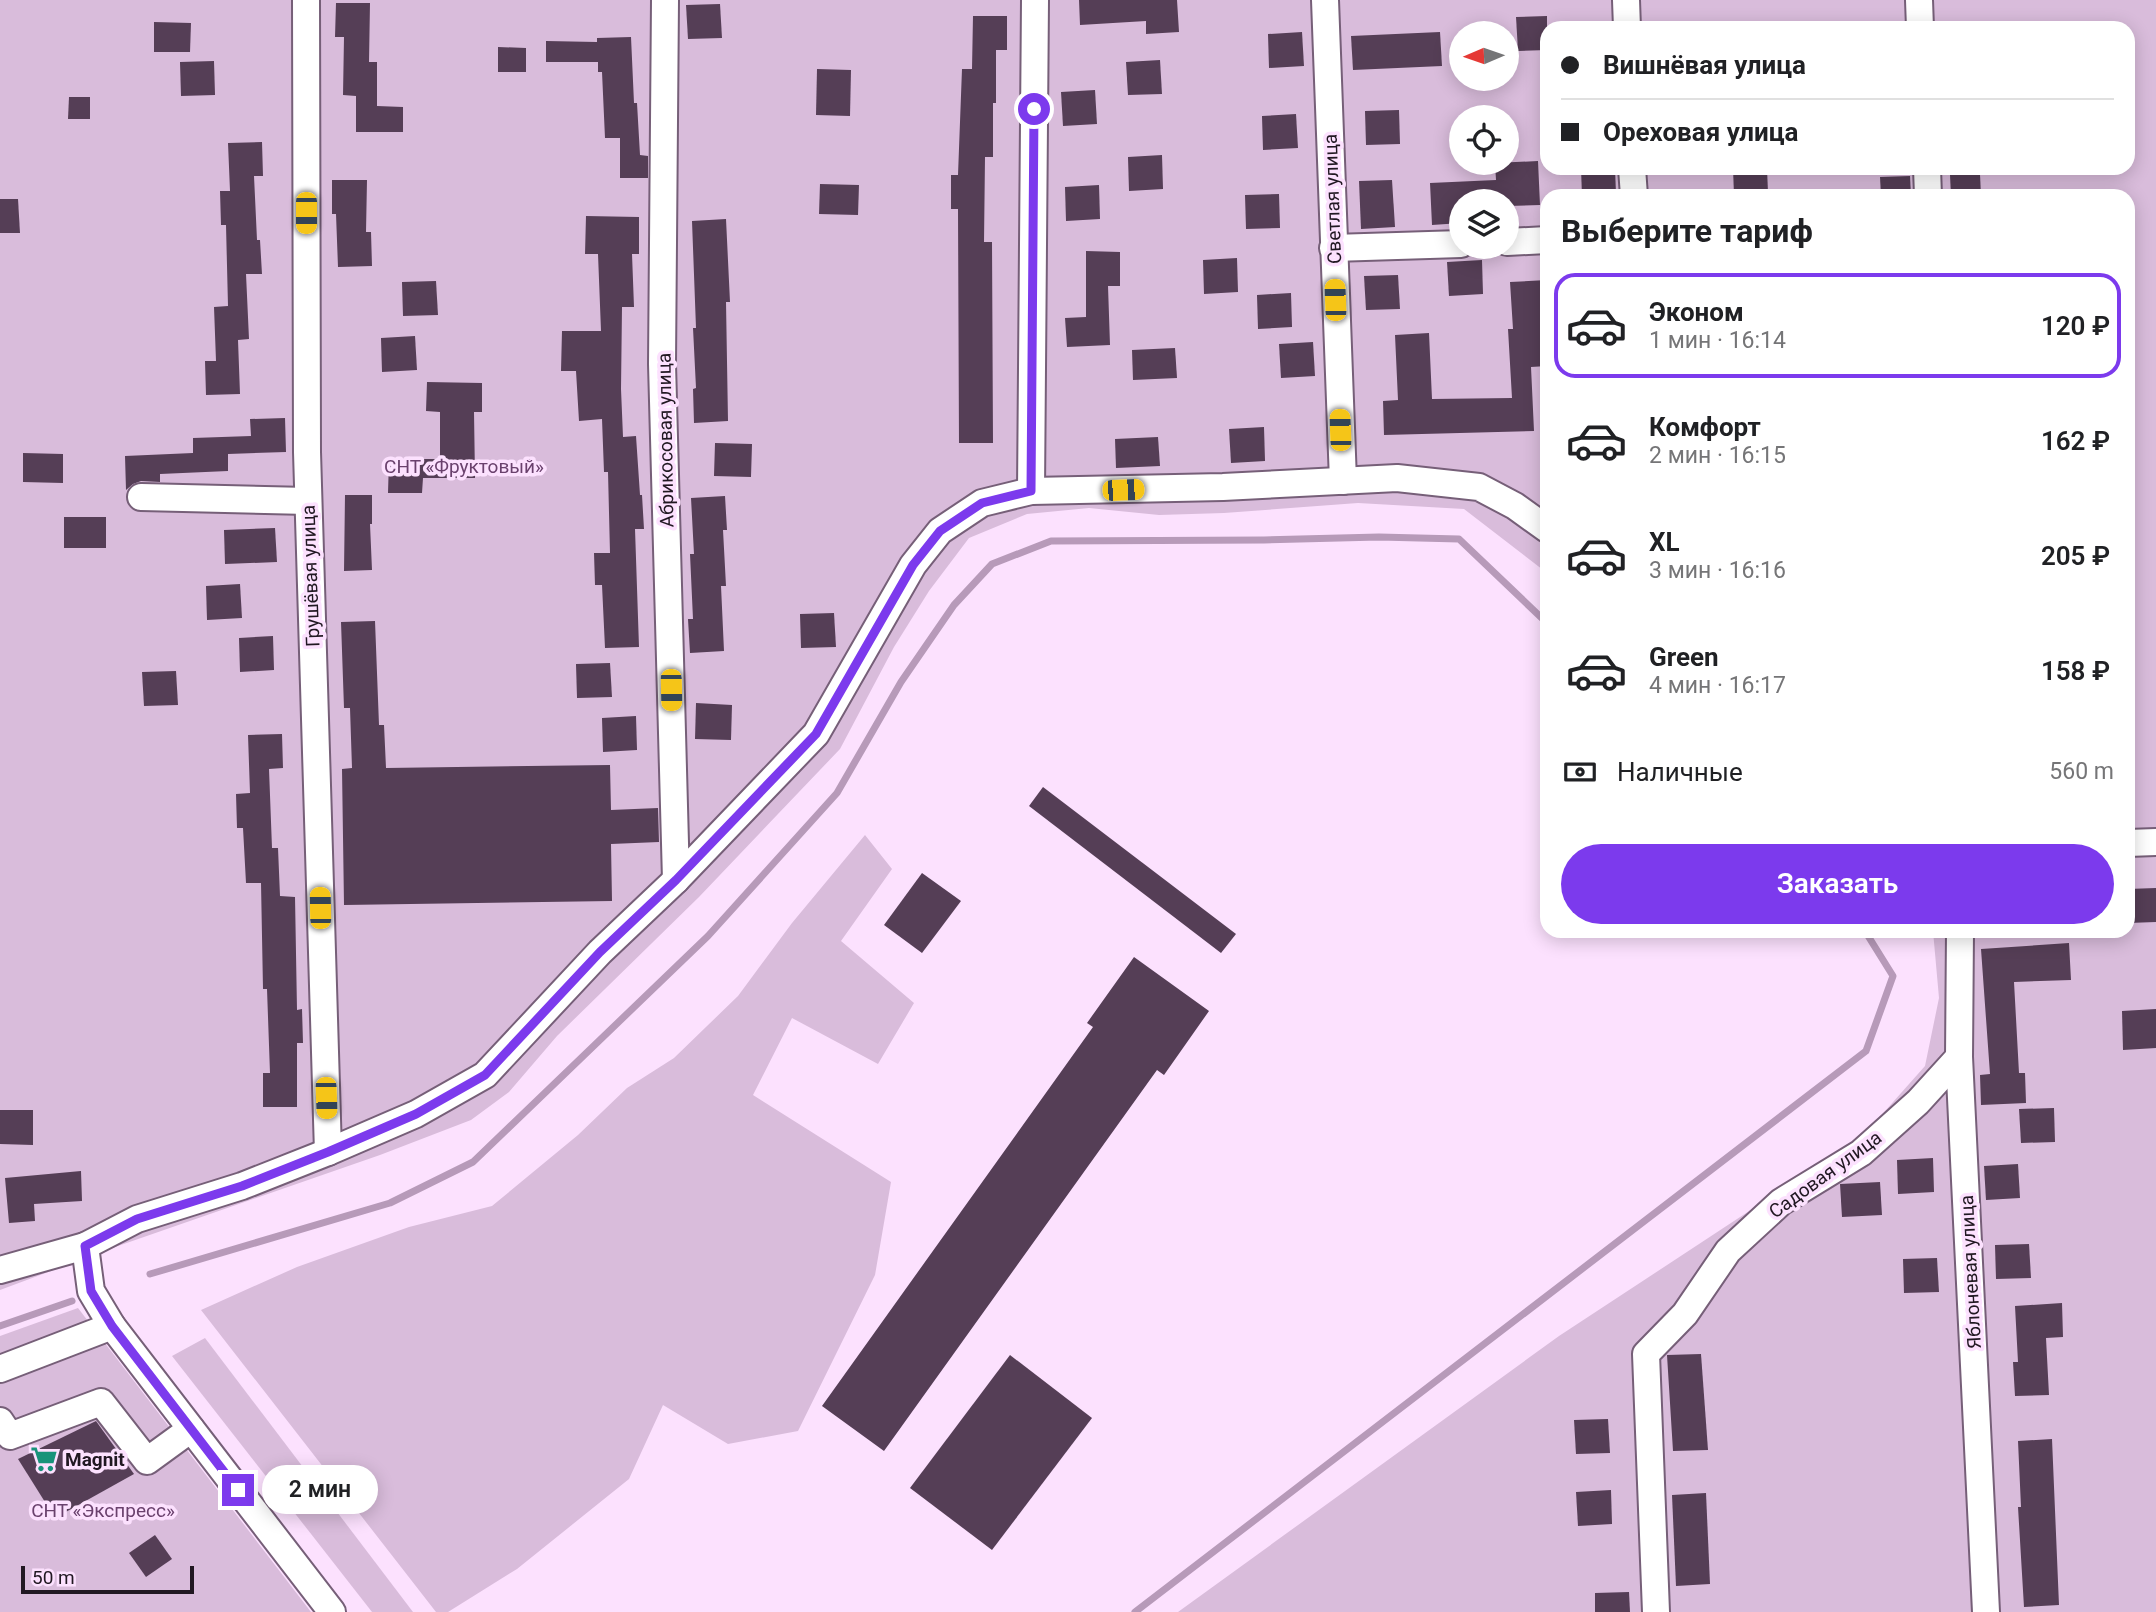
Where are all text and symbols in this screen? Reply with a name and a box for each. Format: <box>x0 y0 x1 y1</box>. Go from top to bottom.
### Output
north arrow <box>1449 21 1519 91</box>
map controls <box>1449 21 1519 259</box>
text: Вишнёвая улица <box>1603 50 1806 80</box>
route start <box>1018 93 1050 125</box>
button: locate <box>1449 105 1519 175</box>
text: Ореховая улица <box>1603 117 1798 147</box>
street label: Светлая улица <box>1319 134 1346 264</box>
button: layers <box>1449 189 1519 259</box>
car <box>296 192 317 234</box>
text: Выберите тариф <box>1561 212 1813 250</box>
car <box>1324 279 1347 321</box>
icon: car <box>1565 294 1628 357</box>
text: Эконом <box>1649 297 1744 327</box>
text: 120 ₽ <box>2041 311 2110 341</box>
text: 1 мин · 16:14 <box>1649 327 1786 354</box>
street label: Абрикосовая улица <box>652 353 679 527</box>
car <box>1329 409 1352 451</box>
icon: car <box>1565 409 1628 472</box>
text: Комфорт <box>1649 412 1761 442</box>
text: 162 ₽ <box>2041 426 2110 456</box>
text: 2 мин · 16:15 <box>1649 442 1786 469</box>
park label: СНТ «Фруктовый» <box>384 455 544 478</box>
car <box>1102 479 1145 501</box>
street label: Грушёвая улица <box>297 505 324 647</box>
icon: car <box>1565 524 1628 587</box>
text: XL <box>1649 527 1680 557</box>
text: 205 ₽ <box>2041 541 2110 571</box>
text: 3 мин · 16:16 <box>1649 557 1786 584</box>
icon: car <box>1565 639 1628 702</box>
text: Green <box>1649 642 1719 672</box>
text: 158 ₽ <box>2041 656 2110 686</box>
car <box>661 669 682 711</box>
text: 4 мин · 16:17 <box>1649 672 1786 699</box>
icon: cash <box>1561 753 1599 791</box>
text: Наличные <box>1617 757 1743 787</box>
text: 560 m <box>2049 758 2114 785</box>
button: Заказать <box>1561 844 2114 924</box>
car <box>310 887 331 929</box>
car <box>315 1077 338 1119</box>
street label: Садовая улица <box>1765 1126 1886 1223</box>
street label: Яблоневая улица <box>1955 1194 1986 1349</box>
supermarket icon: Magnit <box>29 1444 59 1474</box>
place label: Magnit <box>65 1448 125 1471</box>
callout: 2 мин <box>262 1466 378 1514</box>
route end <box>222 1474 254 1506</box>
text: 2 мин <box>289 1476 351 1503</box>
park label: СНТ «Экспресс» <box>31 1499 175 1522</box>
scale bar <box>21 1563 194 1595</box>
text: 50 m <box>32 1566 75 1589</box>

